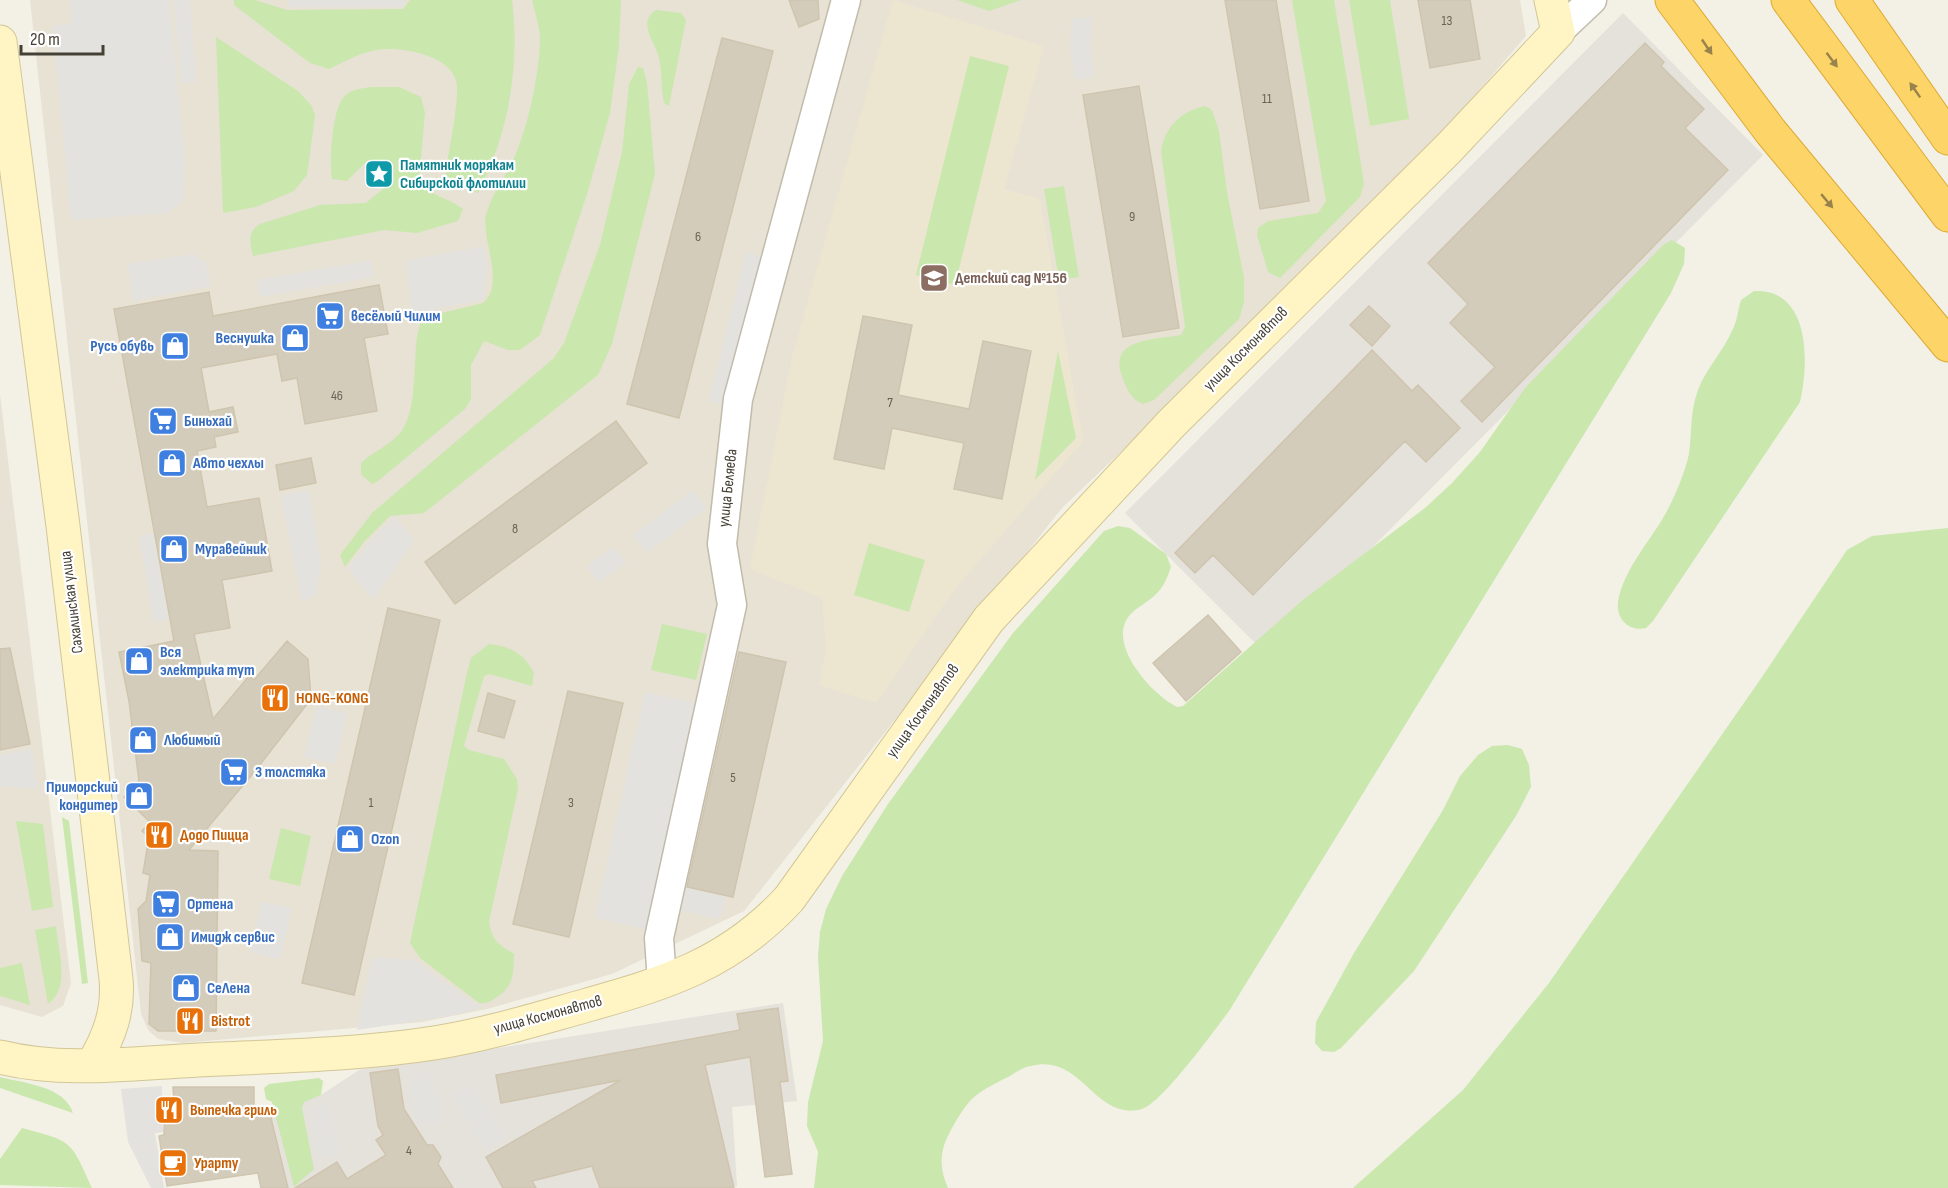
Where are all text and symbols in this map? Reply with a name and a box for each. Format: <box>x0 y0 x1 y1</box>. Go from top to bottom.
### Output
house number: 13 <box>1442 12 1453 29</box>
scale bar <box>21 18 104 56</box>
text: 20 m <box>30 29 60 50</box>
one-way arrow <box>1702 39 1713 55</box>
one-way arrow <box>1825 53 1837 68</box>
one-way arrow <box>1910 82 1921 98</box>
house number: 11 <box>1262 90 1272 107</box>
place label: Памятник морякам Сибирской флотилии <box>400 156 526 193</box>
place icon: Памятник морякам Сибирской флотилии <box>363 158 395 190</box>
one-way arrow <box>1820 193 1833 208</box>
house number: 9 <box>1129 208 1135 225</box>
house number: 6 <box>695 228 701 245</box>
school or university icon: Детский сад №156 <box>918 262 950 294</box>
place label: Детский сад №156 <box>955 269 1067 288</box>
supermarket icon: весёлый Чилим <box>314 300 346 332</box>
street label: улица Космонавтов <box>1200 303 1292 395</box>
place label: весёлый Чилим <box>351 307 441 326</box>
shop icon: Веснушка <box>279 322 311 354</box>
place label: Веснушка <box>216 329 274 348</box>
shop icon: Русь обувь <box>159 330 191 362</box>
place label: Русь обувь <box>90 337 154 356</box>
house number: 46 <box>331 387 343 404</box>
house number: 7 <box>887 394 893 411</box>
supermarket icon: Биньхай <box>147 405 179 437</box>
place label: Биньхай <box>184 412 232 431</box>
shop icon: Авто чехлы <box>156 447 188 479</box>
street label: улица Беляева <box>714 448 742 528</box>
place label: Авто чехлы <box>192 454 264 473</box>
house number: 8 <box>512 520 518 537</box>
shop icon: Муравейник <box>158 533 190 565</box>
place label: Муравейник <box>195 540 267 559</box>
street label: Сахалинская улица <box>56 550 88 654</box>
place label: Вся электрика тут <box>160 643 255 680</box>
shop icon: Вся электрика тут <box>123 645 155 677</box>
street label: улица Космонавтов <box>883 660 963 762</box>
restaurant icon: HONG-KONG <box>259 682 291 714</box>
place label: HONG-KONG <box>296 689 369 708</box>
shop icon: Любимый <box>127 724 159 756</box>
place label: Любимый <box>163 731 220 750</box>
supermarket icon: 3 толстяка <box>218 756 250 788</box>
place label: 3 толстяка <box>255 763 326 782</box>
house number: 5 <box>730 769 736 786</box>
place label: Приморский кондитер <box>46 778 118 815</box>
shop icon: Приморский кондитер <box>123 780 155 812</box>
house number: 1 <box>369 794 374 811</box>
house number: 3 <box>568 794 574 811</box>
restaurant icon: Додо Пицца <box>143 819 175 851</box>
shop icon: Ozon <box>334 823 366 855</box>
place label: Додо Пицца <box>180 826 249 845</box>
place label: Ozon <box>371 830 399 849</box>
supermarket icon: Ортена <box>150 888 182 920</box>
place label: Ортена <box>187 895 233 914</box>
shop icon: Имидж сервис <box>154 921 186 953</box>
place label: Имидж сервис <box>191 928 275 947</box>
shop icon: СеЛена <box>170 972 202 1004</box>
place label: СеЛена <box>207 979 250 998</box>
street label: улица Космонавтов <box>492 991 604 1039</box>
restaurant icon: Bistrot <box>174 1005 206 1037</box>
place label: Bistrot <box>211 1012 250 1031</box>
restaurant icon: Выпечка гриль <box>153 1094 185 1126</box>
place label: Выпечка гриль <box>190 1101 277 1120</box>
house number: 4 <box>406 1142 412 1159</box>
cafe icon: Урарту <box>157 1147 189 1179</box>
place label: Урарту <box>194 1154 239 1173</box>

